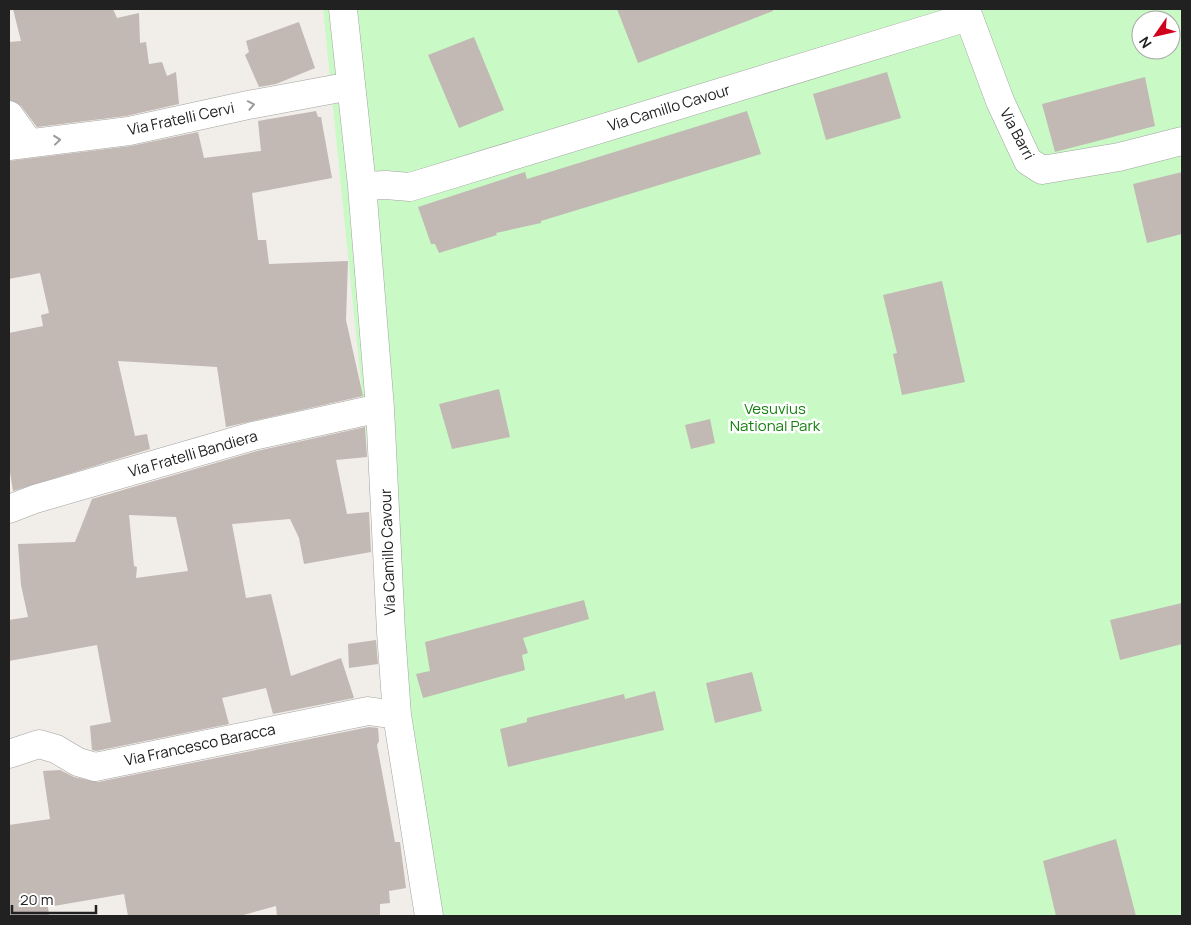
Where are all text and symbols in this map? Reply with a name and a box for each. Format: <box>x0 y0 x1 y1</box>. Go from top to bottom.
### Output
north arrow <box>1131 10 1181 60</box>
text: N <box>1134 33 1155 52</box>
street label: Via Camillo Cavour <box>605 79 733 136</box>
street label: Via Fratelli Cervi <box>126 97 236 140</box>
one-way arrow <box>247 100 256 110</box>
street label: Via Barri <box>995 104 1040 163</box>
one-way arrow <box>53 135 61 146</box>
park label: Vesuvius National Park <box>730 398 821 436</box>
street label: Via Fratelli Bandiera <box>126 425 260 482</box>
street label: Via Camillo Cavour <box>375 488 400 616</box>
street label: Via Francesco Baracca <box>123 718 277 771</box>
scale bar <box>12 882 96 914</box>
text: 20 m <box>20 889 53 910</box>

